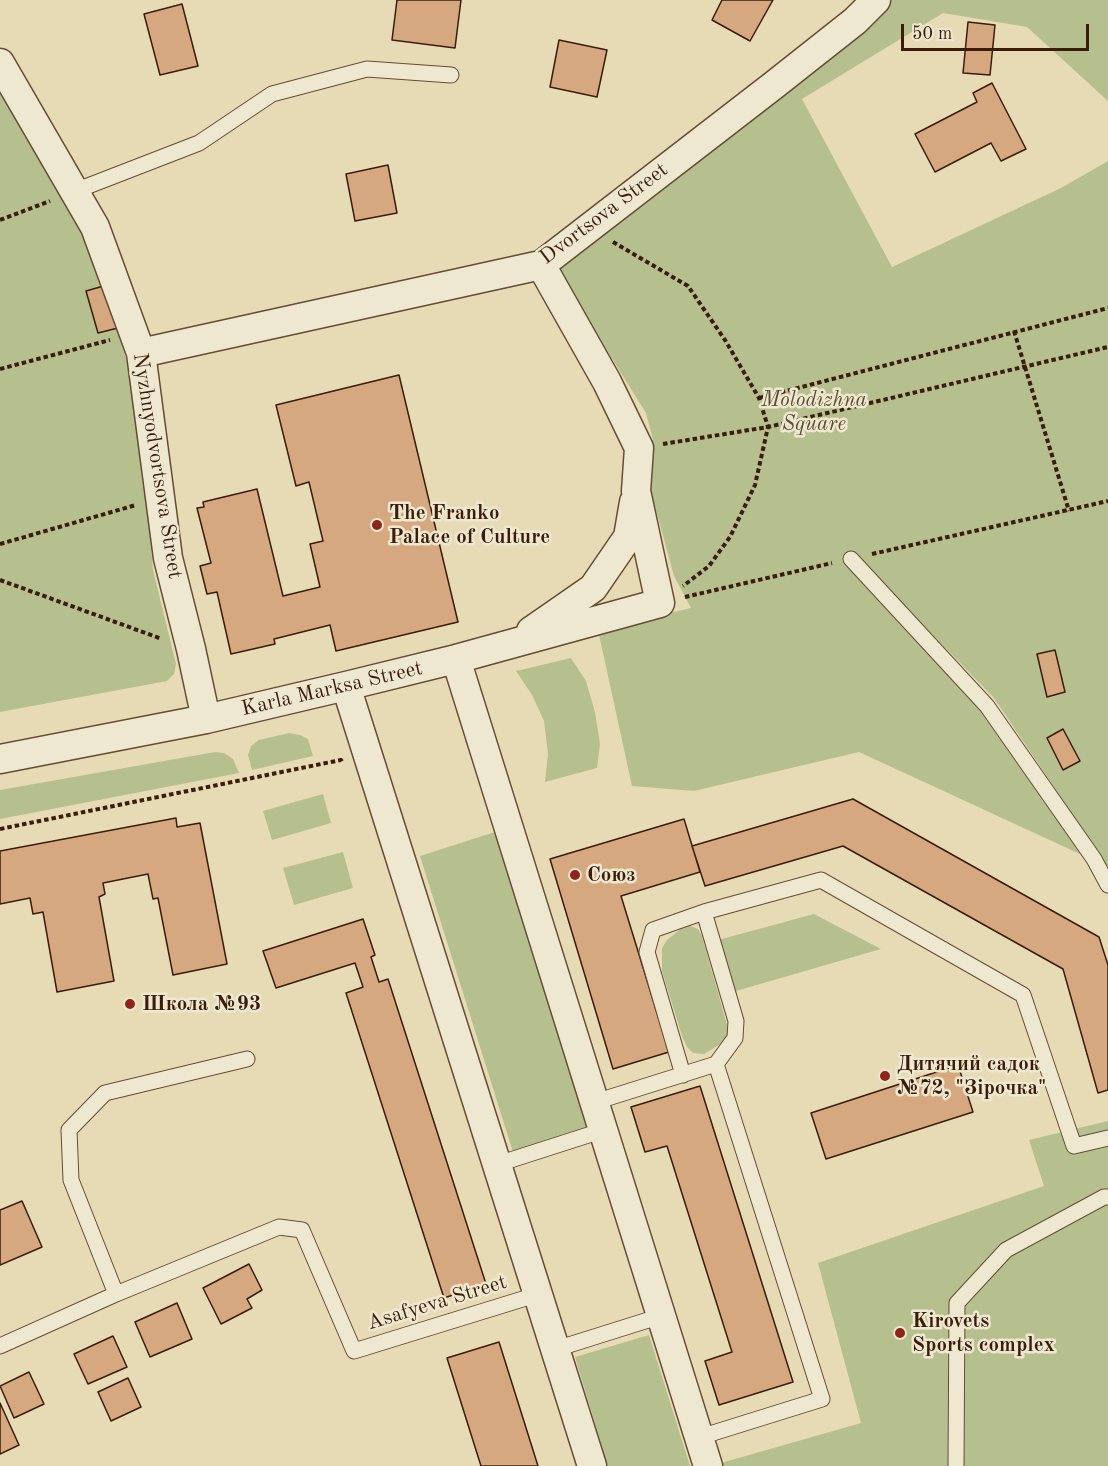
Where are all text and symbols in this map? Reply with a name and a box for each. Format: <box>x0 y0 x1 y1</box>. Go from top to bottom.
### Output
scale bar <box>904 12 1092 50</box>
text: 50 m <box>912 25 952 43</box>
street label: Dvortsova Street <box>535 158 673 270</box>
street label: Nyzhnyodvortsova Street <box>127 351 187 581</box>
park label: Molodizhna Square <box>761 387 867 437</box>
place label: The Franko Palace of Culture <box>389 500 550 550</box>
marker: The Franko Palace of Culture <box>370 518 384 532</box>
street label: Karla Marksa Street <box>239 656 425 722</box>
place label: Союз <box>587 862 635 888</box>
marker: Союз <box>568 868 582 882</box>
place label: Школа №93 <box>142 991 261 1017</box>
marker: Школа №93 <box>123 997 137 1011</box>
place label: Дитячий садок №72, "Зірочка" <box>897 1051 1046 1101</box>
marker: Дитячий садок №72, "Зірочка" <box>878 1069 892 1083</box>
street label: Asafyeva Street <box>364 1270 510 1336</box>
place label: Kirovets Sports complex <box>912 1308 1055 1358</box>
marker: Kirovets Sports complex <box>893 1326 907 1340</box>

